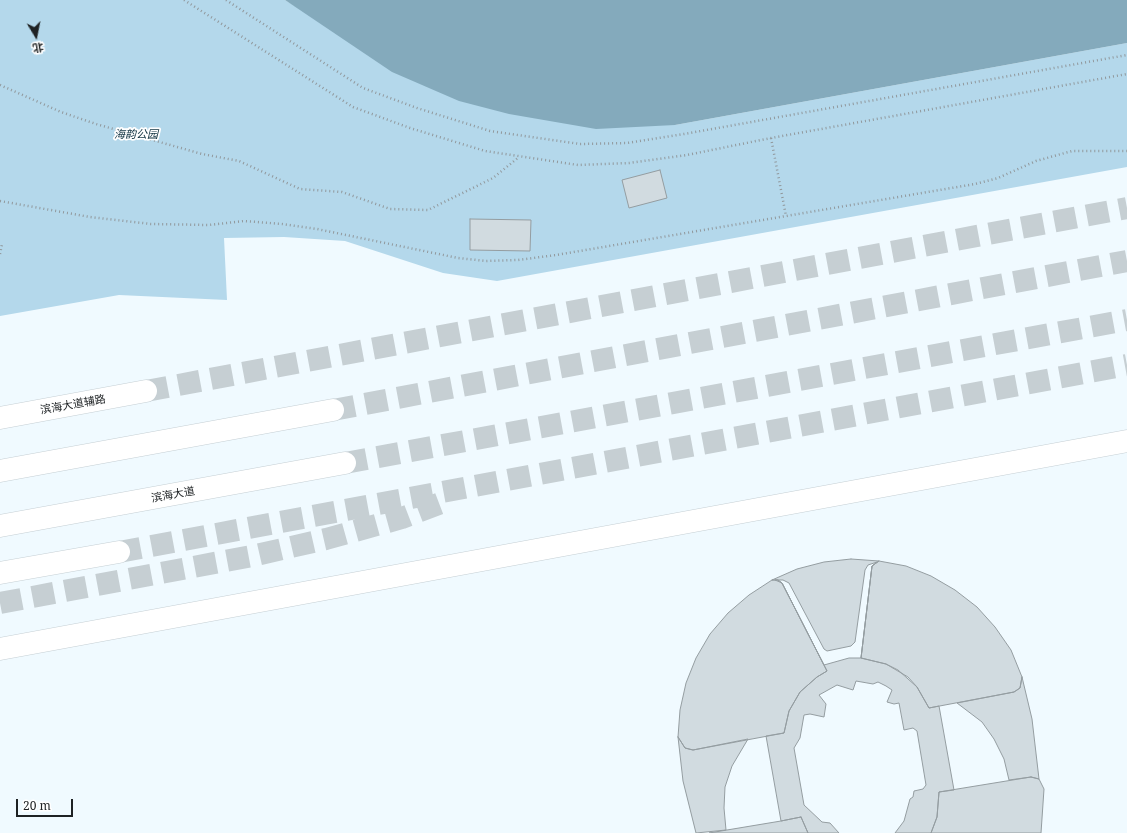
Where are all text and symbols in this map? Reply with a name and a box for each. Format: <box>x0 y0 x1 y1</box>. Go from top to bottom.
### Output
north arrow <box>16 16 56 56</box>
text: 北 <box>31 40 45 57</box>
park label: 海韵公园 <box>114 128 158 142</box>
street label: 滨海大道辅路 <box>39 393 107 417</box>
street label: 滨海大道 <box>150 485 196 505</box>
scale bar <box>18 791 75 817</box>
text: 20 m <box>23 797 51 814</box>

